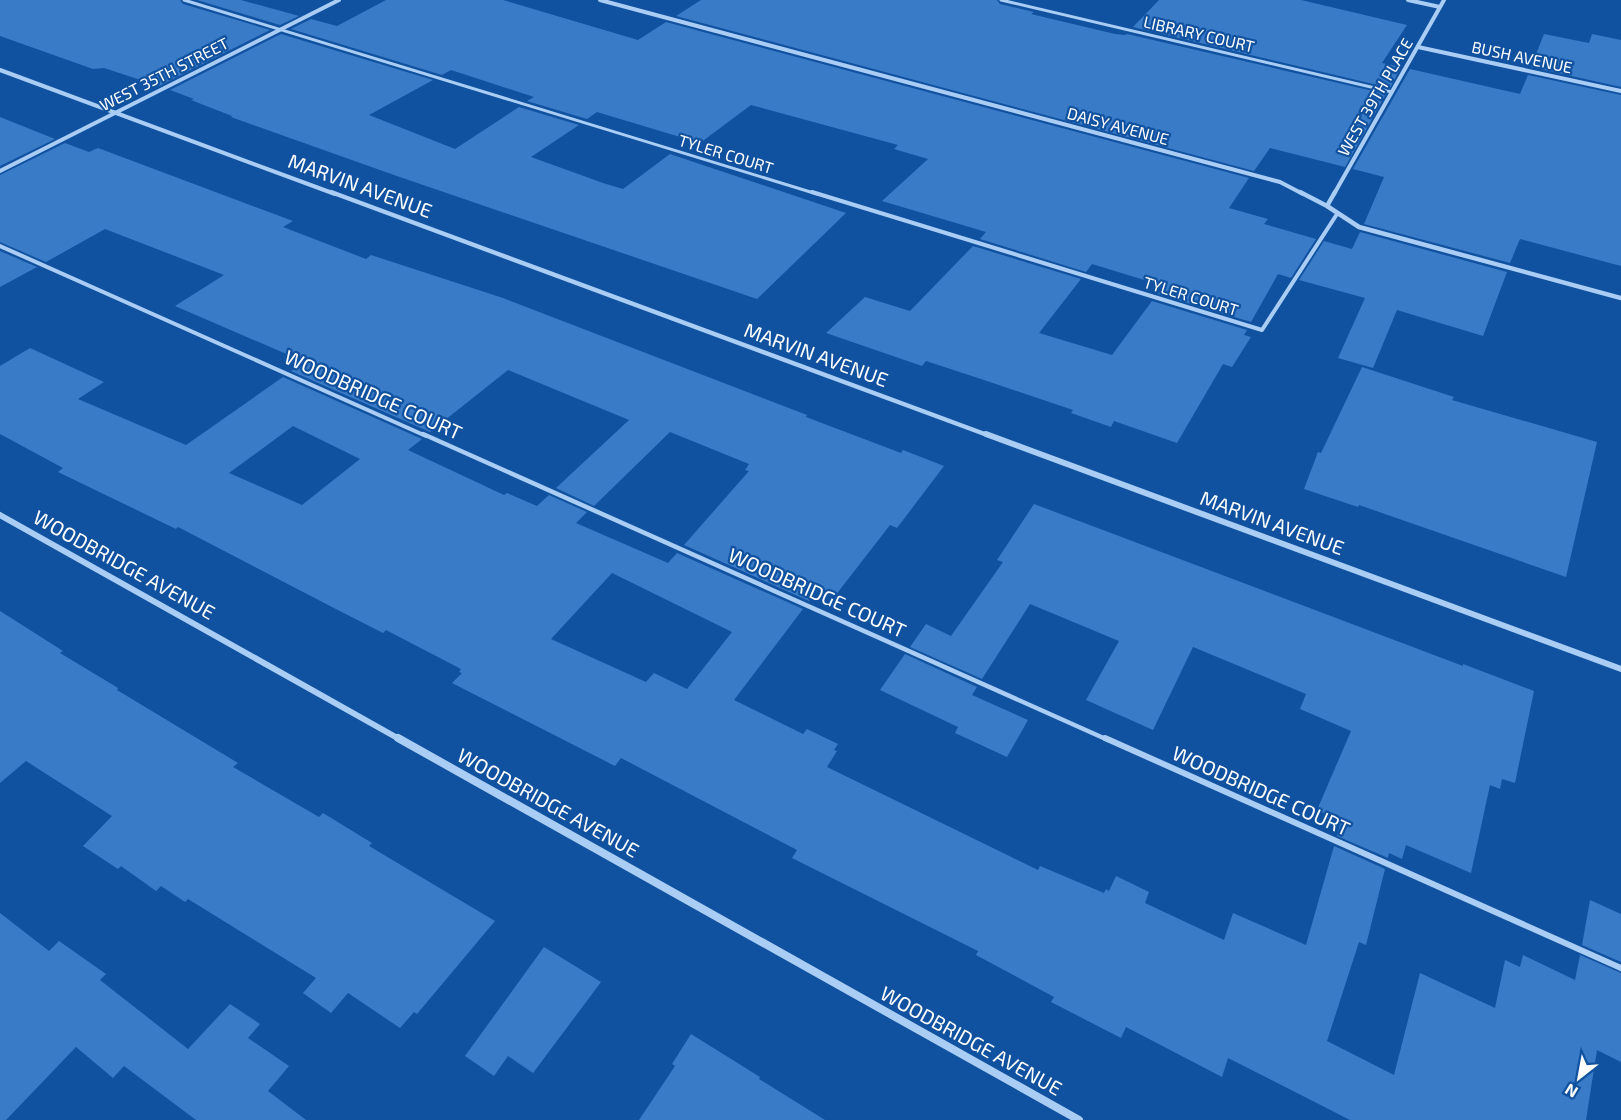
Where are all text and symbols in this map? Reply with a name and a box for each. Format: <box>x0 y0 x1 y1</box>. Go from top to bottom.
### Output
street label: LIBRARY COURT <box>1142 11 1257 56</box>
street label: WEST 35TH STREET <box>96 33 231 114</box>
street label: WEST 39TH PLACE <box>1333 34 1416 159</box>
street label: BUSH AVENUE <box>1470 37 1574 76</box>
street label: DAISY AVENUE <box>1065 103 1171 148</box>
street label: TYLER COURT <box>676 130 776 177</box>
street label: MARVIN AVENUE <box>285 148 436 222</box>
street label: TYLER COURT <box>1141 272 1241 319</box>
street label: MARVIN AVENUE <box>741 317 892 391</box>
street label: WOODBRIDGE COURT <box>281 344 466 444</box>
street label: MARVIN AVENUE <box>1197 485 1348 559</box>
street label: WOODBRIDGE AVENUE <box>30 504 219 624</box>
street label: WOODBRIDGE COURT <box>725 542 910 642</box>
street label: WOODBRIDGE COURT <box>1169 740 1354 840</box>
street label: WOODBRIDGE AVENUE <box>454 742 643 862</box>
street label: WOODBRIDGE AVENUE <box>877 980 1066 1100</box>
north arrow <box>1549 1048 1609 1108</box>
text: N <box>1561 1080 1581 1102</box>

